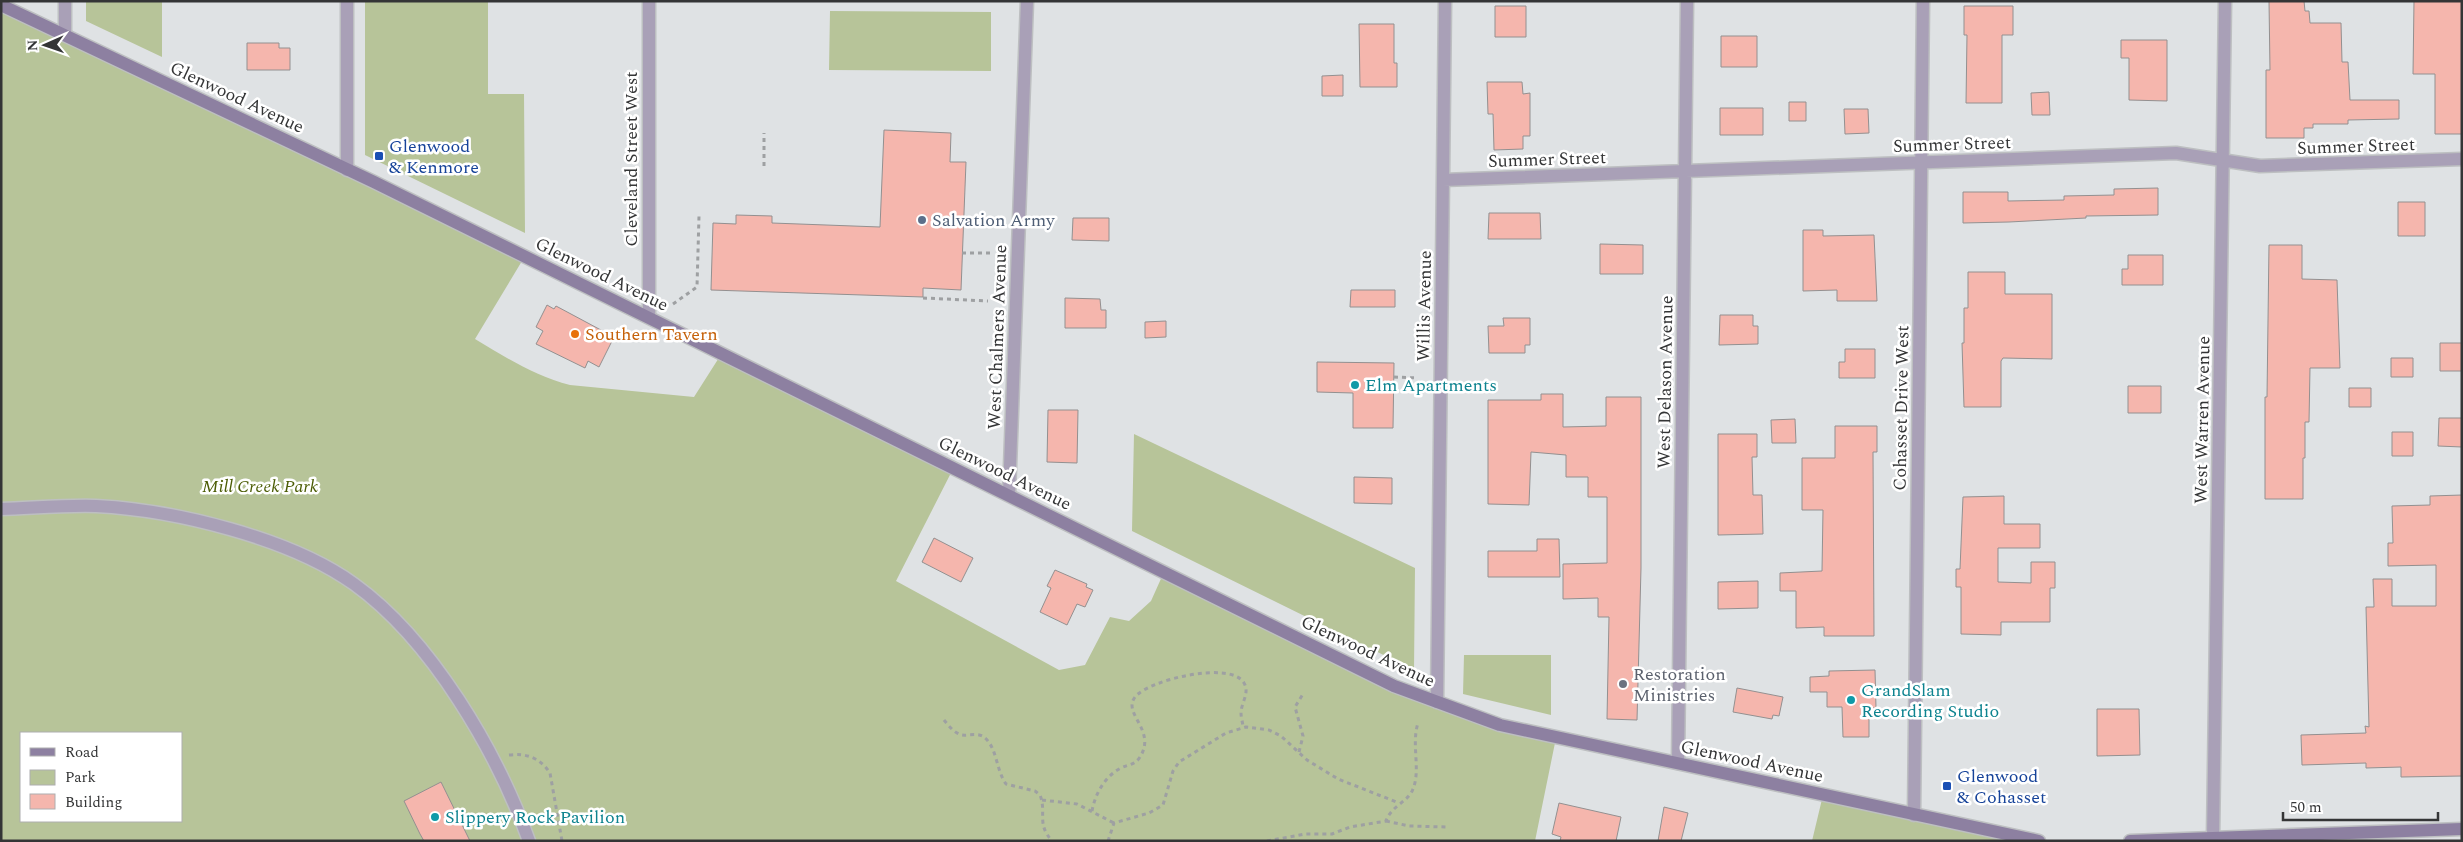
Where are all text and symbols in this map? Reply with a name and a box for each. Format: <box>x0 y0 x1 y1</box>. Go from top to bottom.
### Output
north arrow <box>20 20 70 70</box>
text: N <box>22 39 43 52</box>
street label: Glenwood Avenue <box>165 55 308 140</box>
street label: Cleveland Street West <box>618 71 645 247</box>
street label: Summer Street <box>1892 129 2012 160</box>
street label: Summer Street <box>2296 131 2416 162</box>
place label: Glenwood & Kenmore <box>389 133 479 181</box>
street label: Summer Street <box>1487 144 1607 175</box>
marker: Glenwood & Kenmore <box>373 150 385 162</box>
place label: Salvation Army <box>932 207 1056 234</box>
marker: Salvation Army <box>916 214 928 226</box>
street label: Glenwood Avenue <box>531 230 673 318</box>
street label: West Chalmers Avenue <box>981 244 1014 430</box>
street label: Willis Avenue <box>1410 250 1439 362</box>
street label: West Delason Avenue <box>1650 295 1681 469</box>
place label: Southern Tavern <box>585 321 718 348</box>
street label: Cohasset Drive West <box>1887 325 1916 491</box>
marker: Southern Tavern <box>569 328 581 340</box>
street label: West Warren Avenue <box>2188 336 2217 504</box>
place label: Elm Apartments <box>1365 372 1497 399</box>
marker: Elm Apartments <box>1349 379 1361 391</box>
street label: Glenwood Avenue <box>934 429 1076 517</box>
park label: Mill Creek Park <box>202 473 319 500</box>
street label: Glenwood Avenue <box>1296 609 1439 694</box>
place label: Restoration Ministries <box>1633 661 1726 709</box>
place label: GrandSlam Recording Studio <box>1861 677 1999 725</box>
marker: Restoration Ministries <box>1617 678 1629 690</box>
marker: GrandSlam Recording Studio <box>1845 694 1857 706</box>
legend <box>20 732 182 822</box>
street label: Glenwood Avenue <box>1678 733 1826 790</box>
text: Road <box>65 741 99 764</box>
place label: Glenwood & Cohasset <box>1957 763 2046 811</box>
text: Park <box>65 766 96 789</box>
marker: Glenwood & Cohasset <box>1941 780 1953 792</box>
scale bar <box>2283 790 2438 822</box>
text: Building <box>65 791 122 814</box>
text: 50 m <box>2290 796 2322 819</box>
place label: Slippery Rock Pavilion <box>445 804 625 831</box>
marker: Slippery Rock Pavilion <box>429 811 441 823</box>

